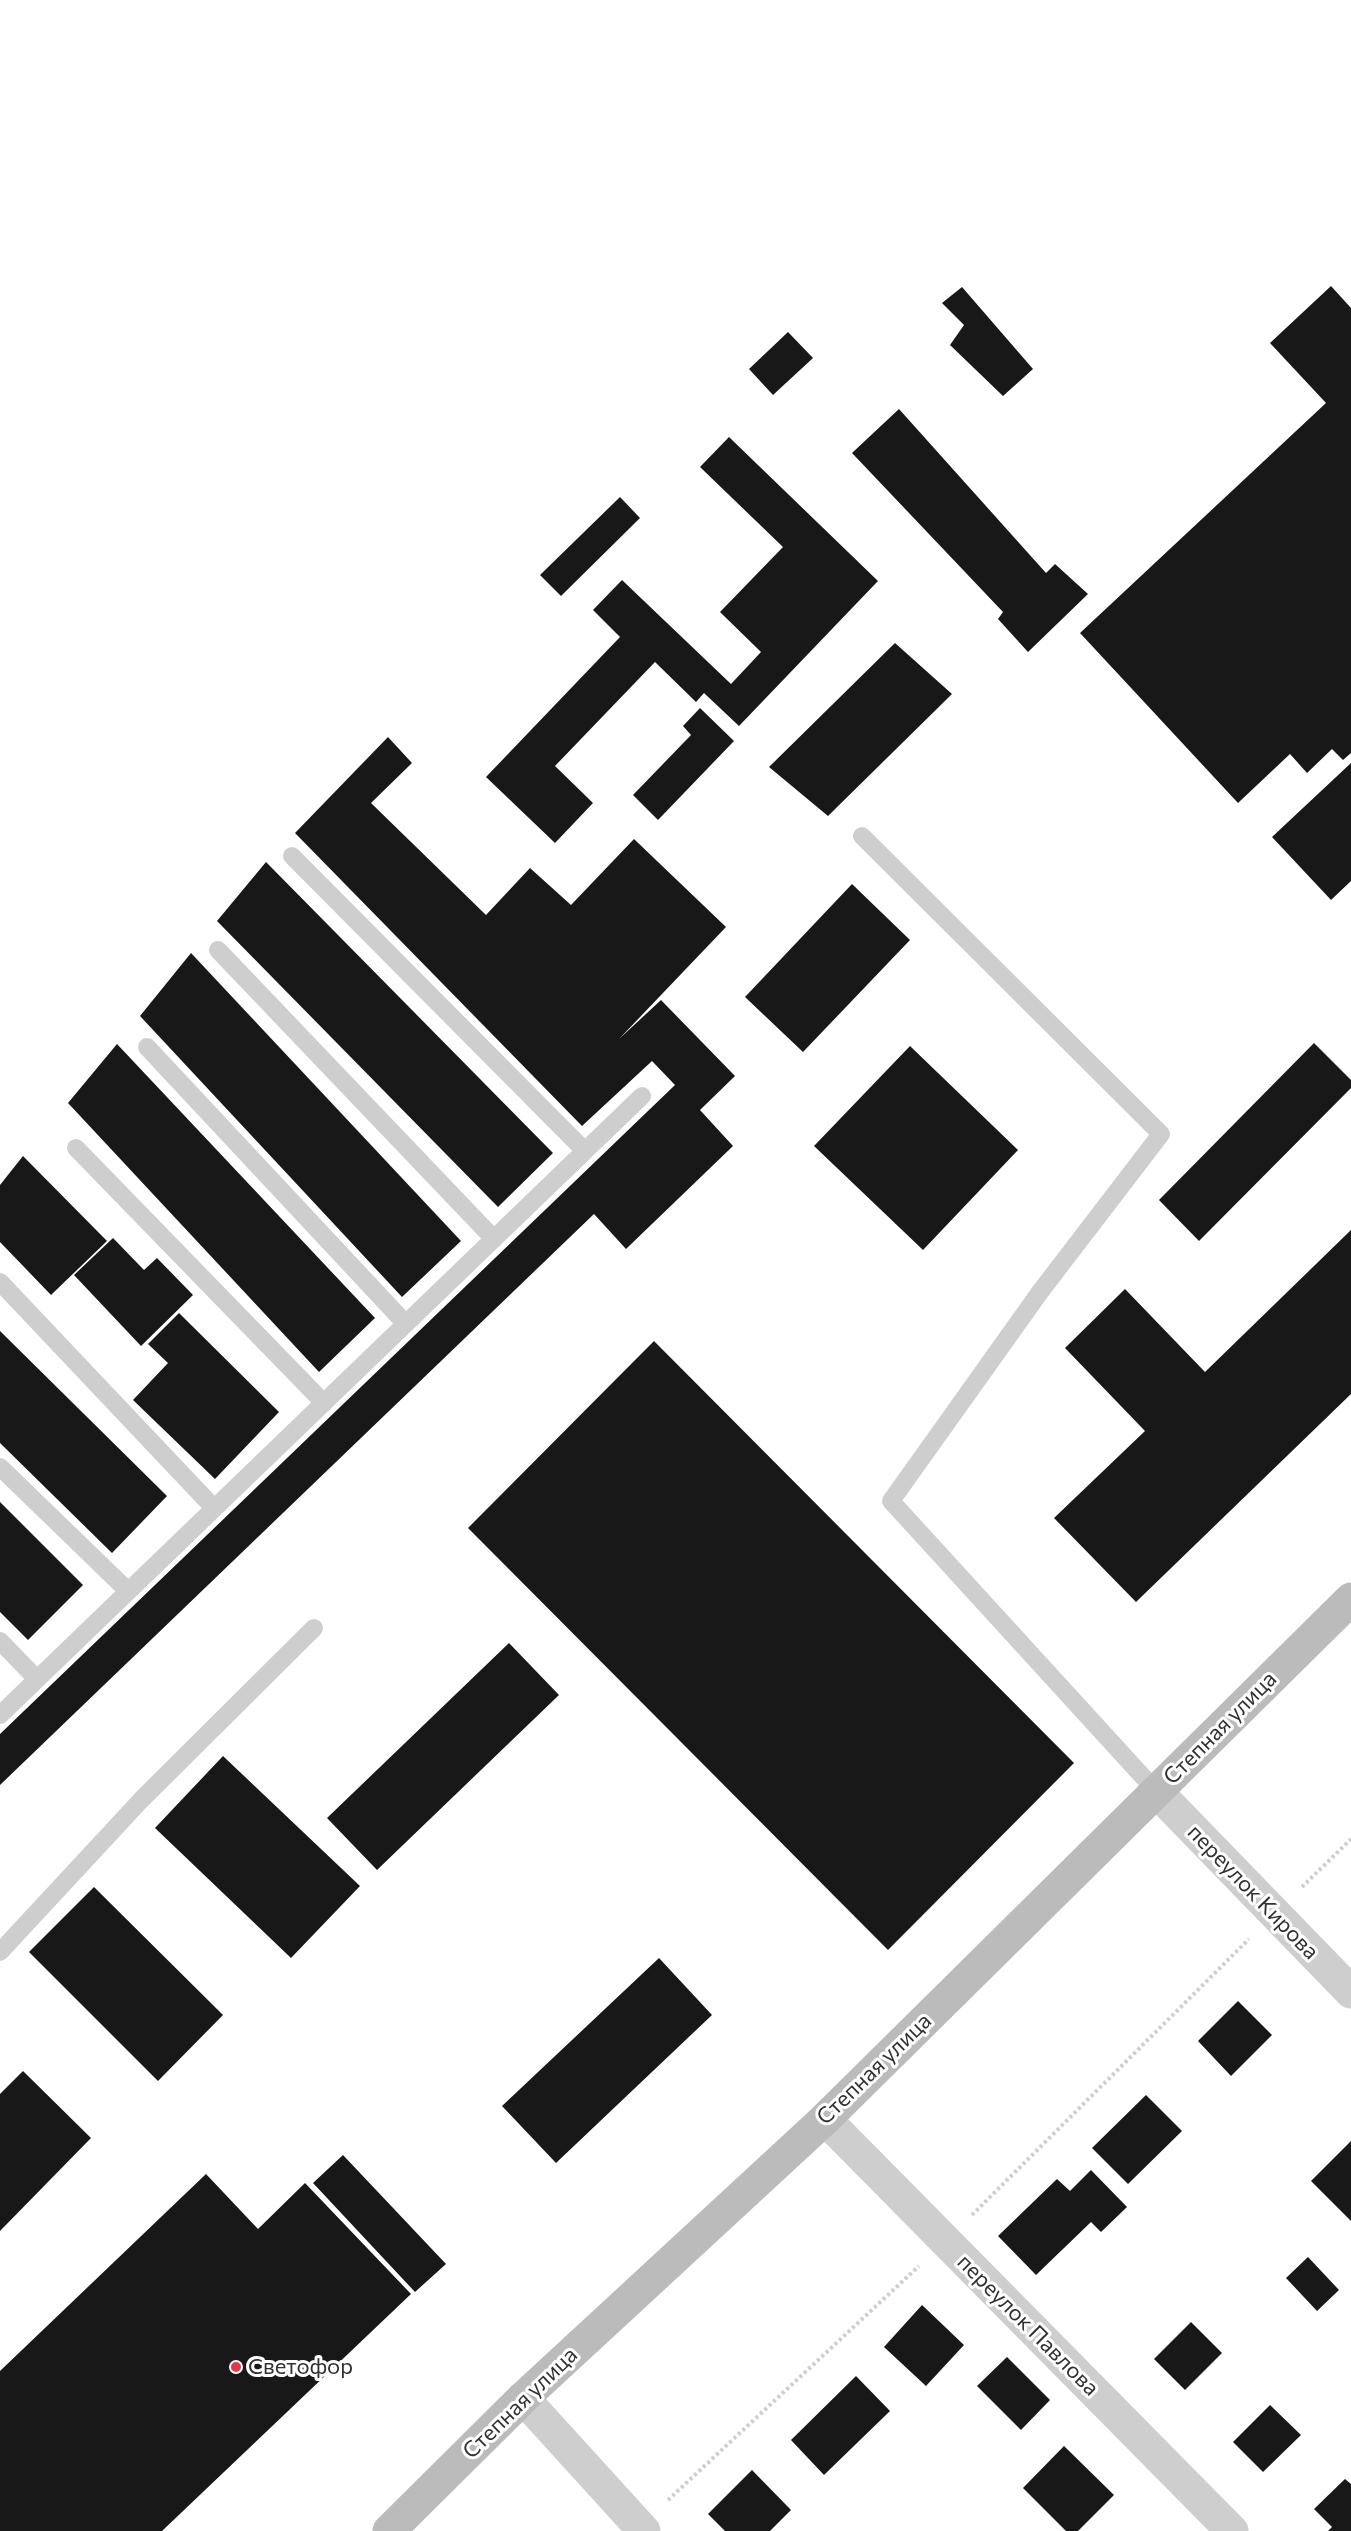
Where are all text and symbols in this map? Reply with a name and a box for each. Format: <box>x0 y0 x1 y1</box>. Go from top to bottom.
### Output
street label: Степная улица <box>1158 1666 1282 1790</box>
street label: переулок Кирова <box>1182 1819 1324 1965</box>
street label: Степная улица <box>811 2008 937 2130</box>
street label: переулок Павлова <box>952 2249 1104 2401</box>
street label: Степная улица <box>457 2342 583 2464</box>
place label: Светофор <box>248 2354 353 2380</box>
marker: Светофор <box>229 2360 243 2374</box>

